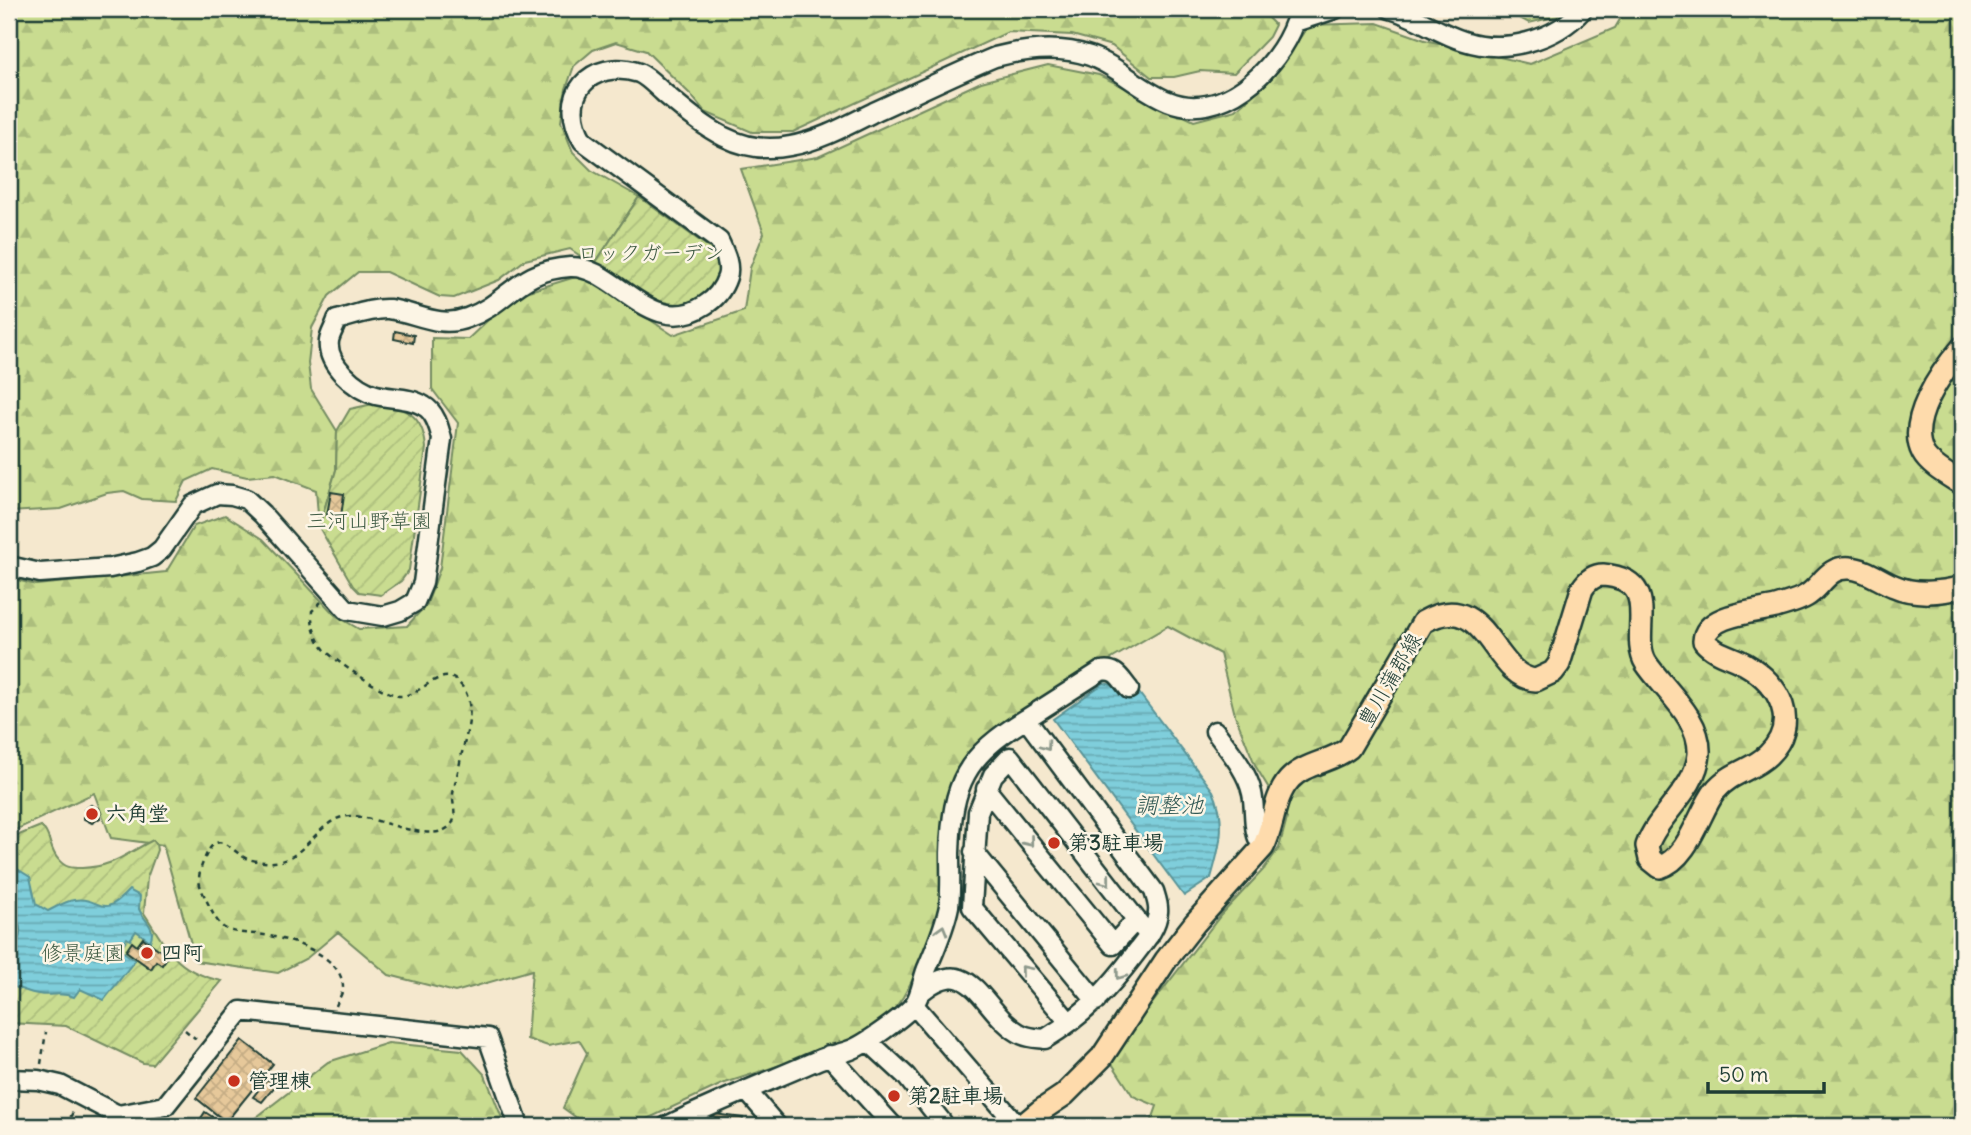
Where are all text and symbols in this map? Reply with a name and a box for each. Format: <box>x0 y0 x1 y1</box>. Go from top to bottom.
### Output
park label: ロックガーデン <box>578 239 725 266</box>
park label: 三河山野草園 <box>306 507 432 534</box>
street label: 豊川蒲郡線 <box>1352 628 1428 732</box>
one-way arrow <box>1038 738 1051 751</box>
water label: 調整池 <box>1135 790 1205 819</box>
place label: 六角堂 <box>106 800 169 827</box>
marker: 六角堂 <box>84 806 100 822</box>
place label: 第3駐車場 <box>1068 829 1164 856</box>
one-way arrow <box>1020 834 1033 846</box>
marker: 第3駐車場 <box>1046 835 1062 851</box>
one-way arrow <box>1098 873 1111 886</box>
one-way arrow <box>934 924 948 936</box>
park label: 修景庭園 <box>41 939 125 966</box>
place label: 四阿 <box>161 939 203 966</box>
marker: 四阿 <box>139 945 155 961</box>
one-way arrow <box>1021 965 1033 978</box>
one-way arrow <box>1115 967 1128 979</box>
scale bar <box>1708 1051 1824 1095</box>
text: 50 m <box>1719 1061 1768 1088</box>
place label: 管理棟 <box>248 1067 311 1094</box>
marker: 管理棟 <box>226 1073 242 1089</box>
place label: 第2駐車場 <box>908 1082 1004 1109</box>
marker: 第2駐車場 <box>886 1088 902 1104</box>

